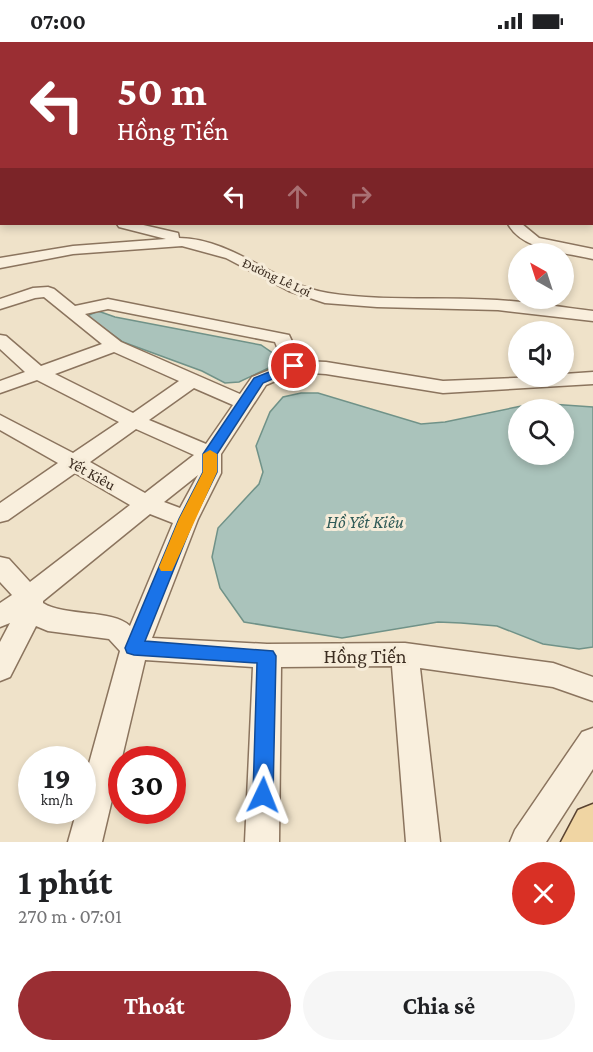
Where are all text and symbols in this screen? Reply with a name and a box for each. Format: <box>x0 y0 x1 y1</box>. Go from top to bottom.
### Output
text: 07:00 <box>30 9 86 34</box>
icon: left <box>18 66 96 144</box>
text: 50 m <box>117 67 207 114</box>
text: Hồng Tiến <box>117 116 229 146</box>
icon: left <box>218 180 251 213</box>
icon: ahead <box>281 180 314 213</box>
icon: right <box>344 180 377 213</box>
north arrow <box>508 243 574 309</box>
map controls <box>508 243 574 465</box>
street label: Đường Lê Lợi <box>240 254 314 300</box>
button: sound <box>508 321 574 387</box>
pin <box>268 340 319 391</box>
icon: arrive <box>277 349 310 382</box>
button: search <box>508 399 574 465</box>
street label: Yết Kiêu <box>65 453 119 494</box>
water label: Hồ Yết Kiêu <box>326 512 404 532</box>
street label: Hồng Tiến <box>324 645 407 668</box>
speed limit sign: 30 <box>108 746 186 824</box>
text: 19 <box>43 761 71 794</box>
position arrow <box>231 763 295 827</box>
text: km/h <box>41 792 73 808</box>
text: 1 phút <box>18 862 112 902</box>
button: close <box>512 862 575 925</box>
text: 270 m · 07:01 <box>18 905 122 927</box>
button: Thoát <box>18 971 291 1040</box>
button: Chia sẻ <box>303 971 575 1040</box>

